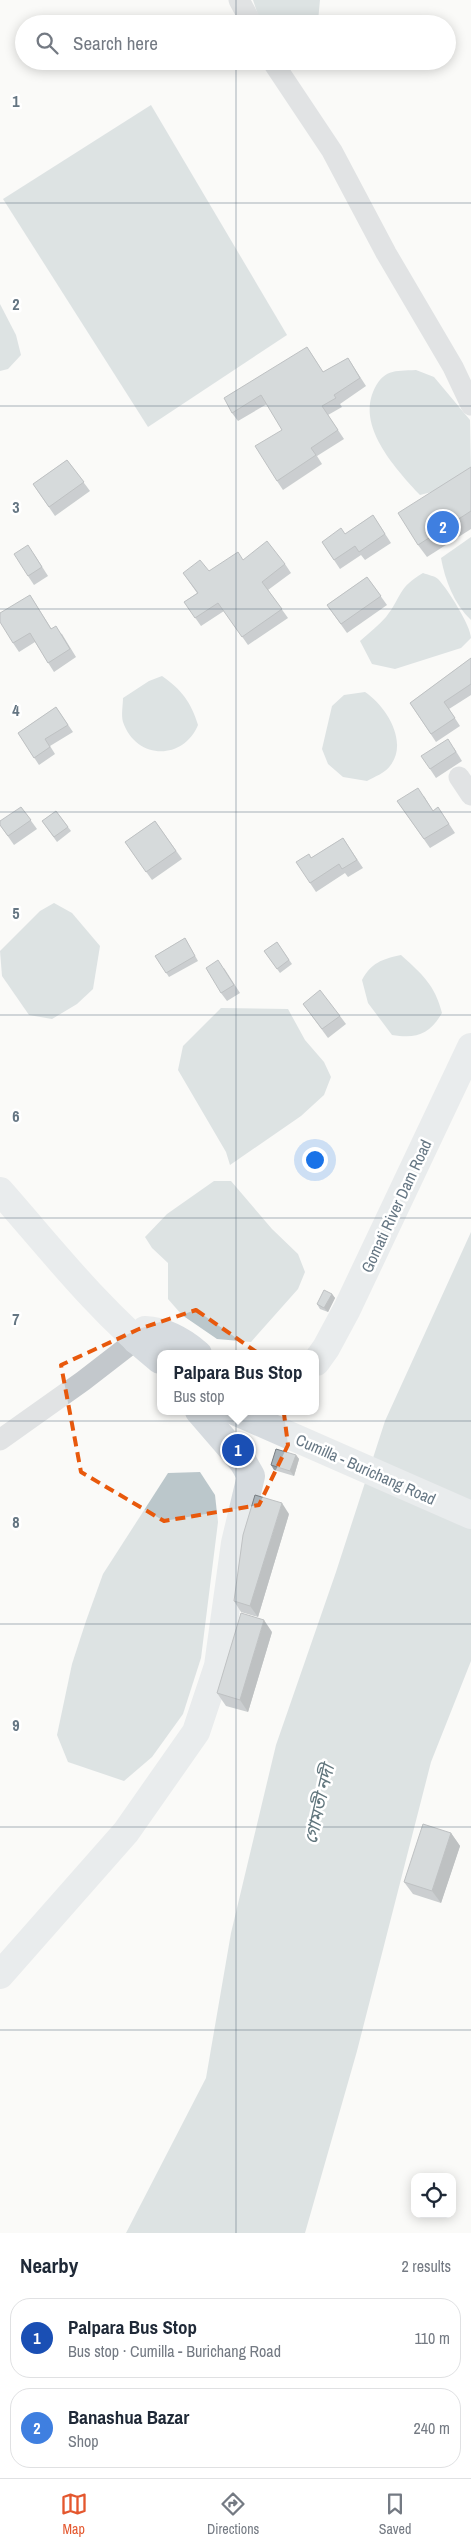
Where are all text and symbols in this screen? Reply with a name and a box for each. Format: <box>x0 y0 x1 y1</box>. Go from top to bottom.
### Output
search box <box>15 15 456 70</box>
icon: search <box>33 29 61 57</box>
text: Search here <box>73 30 158 56</box>
text: 1 <box>12 90 20 112</box>
text: 2 <box>12 293 20 315</box>
text: 3 <box>12 496 20 518</box>
pin: 2 <box>427 508 459 546</box>
text: 4 <box>12 699 20 721</box>
text: 5 <box>12 902 20 924</box>
text: 6 <box>12 1105 20 1127</box>
street label: Gomati River Dam Road <box>356 1136 436 1276</box>
your location <box>302 1147 328 1173</box>
text: 7 <box>12 1308 20 1330</box>
popup <box>157 1350 319 1415</box>
text: Palpara Bus Stop <box>173 1359 303 1385</box>
text: Bus stop <box>173 1385 225 1407</box>
street label: Cumilla - Burichang Road <box>293 1428 439 1510</box>
pin: 1 <box>222 1431 254 1469</box>
text: 8 <box>12 1511 20 1533</box>
text: 9 <box>12 1714 20 1736</box>
water label: গোমতী নদী <box>298 1759 341 1846</box>
map controls <box>411 2173 456 2218</box>
button: locate <box>411 2173 456 2218</box>
text: Nearby <box>20 2251 78 2280</box>
text: 2 results <box>401 2255 451 2277</box>
text: Palpara Bus Stop <box>68 2314 197 2340</box>
text: 1 <box>33 2327 41 2349</box>
text: 110 m <box>414 2327 450 2349</box>
text: Bus stop · Cumilla - Burichang Road <box>68 2340 281 2362</box>
text: Banashua Bazar <box>68 2404 189 2430</box>
text: 2 <box>33 2417 41 2439</box>
text: 240 m <box>414 2417 450 2439</box>
text: Shop <box>68 2430 99 2452</box>
tab: Map <box>60 2490 88 2538</box>
tab: Directions <box>207 2490 259 2538</box>
tab: Saved <box>379 2490 411 2538</box>

